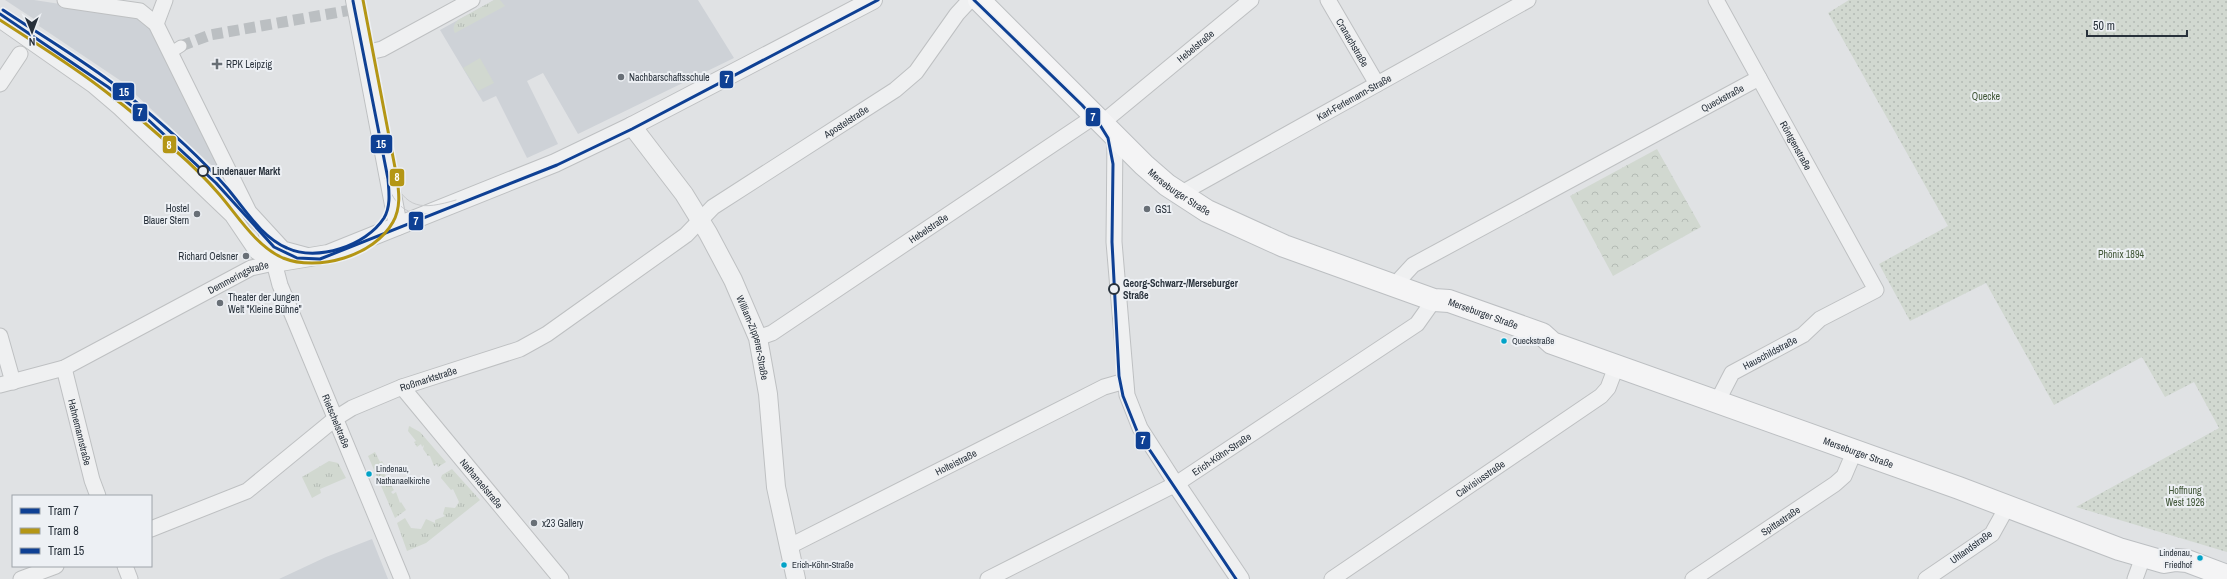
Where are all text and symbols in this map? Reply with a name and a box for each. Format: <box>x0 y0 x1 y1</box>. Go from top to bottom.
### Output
north arrow <box>12 12 52 52</box>
scale bar <box>2087 12 2187 38</box>
street label: Cranachstraße <box>1333 16 1372 69</box>
text: 50 m <box>2093 18 2115 34</box>
street label: Hebelstraße <box>1174 26 1217 65</box>
text: N <box>29 35 36 49</box>
marker: RPK Leipzig <box>211 58 223 70</box>
place label: RPK Leipzig <box>226 58 272 71</box>
line badge: 7 <box>719 70 734 89</box>
place label: Nachbarschaftsschule <box>629 71 710 84</box>
street label: Karl-Ferlemann-Straße <box>1314 71 1394 123</box>
marker: Nachbarschaftsschule <box>616 72 626 82</box>
text: 7 <box>724 72 730 86</box>
street label: Queckstraße <box>1698 81 1746 115</box>
line badge: 15 <box>112 82 135 101</box>
text: 15 <box>119 85 129 99</box>
park label: Quecke <box>1972 90 2001 103</box>
street label: Apostelstraße <box>820 102 871 141</box>
line badge: 7 <box>132 103 148 122</box>
text: 7 <box>137 105 143 119</box>
line badge: 7 <box>1085 107 1101 127</box>
text: 7 <box>1090 110 1096 124</box>
street label: Röntgenstraße <box>1777 118 1815 173</box>
line badge: 15 <box>370 134 393 154</box>
line badge: 8 <box>162 135 177 154</box>
text: 15 <box>376 137 386 151</box>
text: 8 <box>166 138 172 152</box>
marker: Lindenauer Markt <box>197 165 209 177</box>
place label: Lindenauer Markt <box>212 165 281 178</box>
street label: Merseburger Straße <box>1146 165 1213 218</box>
line badge: 8 <box>389 168 405 187</box>
text: 8 <box>394 170 400 184</box>
place label: Hostel Blauer Stern <box>143 202 189 227</box>
place label: GS1 <box>1155 203 1172 216</box>
marker: GS1 <box>1142 204 1152 214</box>
marker: Hostel Blauer Stern <box>192 209 202 219</box>
street label: Hebelstraße <box>906 210 951 246</box>
line badge: 7 <box>408 211 424 231</box>
text: 7 <box>413 214 419 228</box>
park label: Phönix 1894 <box>2098 248 2144 261</box>
place label: Richard Oelsner <box>178 250 238 263</box>
marker: Richard Oelsner <box>241 251 251 261</box>
street label: Demmeringstraße <box>205 258 270 297</box>
place label: Georg-Schwarz-/Merseburger Straße <box>1123 277 1239 302</box>
marker: Georg-Schwarz-/Merseburger Straße <box>1108 283 1120 295</box>
place label: Theater der Jungen Welt "Kleine Bühne" <box>228 291 302 316</box>
street label: William-Zipperer-Straße <box>734 293 772 381</box>
street label: Merseburger Straße <box>1447 295 1521 332</box>
marker: Theater der Jungen Welt "Kleine Bühne" <box>215 298 225 308</box>
street label: Hauschildstraße <box>1741 333 1800 373</box>
place label: Queckstraße <box>1512 335 1554 347</box>
marker: Queckstraße <box>1499 336 1509 346</box>
street label: Roßmarktstraße <box>398 363 459 394</box>
street label: Rietschelstraße <box>319 392 354 450</box>
street label: Hahnemannstraße <box>65 397 95 467</box>
street label: Erich-Köhn-Straße <box>1189 429 1254 478</box>
line badge: 7 <box>1135 431 1151 450</box>
text: 7 <box>1140 433 1146 447</box>
street label: Merseburger Straße <box>1822 434 1896 471</box>
street label: Holteistraße <box>933 446 979 478</box>
street label: Nathanaelstraße <box>457 456 506 511</box>
street label: Calvisiusstraße <box>1453 457 1508 500</box>
place label: Lindenau, Nathanaelkirche <box>376 463 430 487</box>
marker: Lindenau, Nathanaelkirche <box>364 469 374 479</box>
park label: Hoffnung West 1926 <box>2165 484 2205 509</box>
legend <box>12 495 152 567</box>
text: Tram 7 <box>48 503 79 519</box>
street label: Spittastraße <box>1758 503 1803 538</box>
place label: x23 Gallery <box>542 517 584 530</box>
marker: x23 Gallery <box>529 518 539 528</box>
text: Tram 8 <box>48 523 79 539</box>
street label: Uhlandstraße <box>1947 527 1995 567</box>
text: Tram 15 <box>48 543 85 559</box>
place label: Lindenau, Friedhof <box>2159 547 2193 571</box>
marker: Lindenau, Friedhof <box>2195 553 2205 563</box>
place label: Erich-Köhn-Straße <box>792 559 854 571</box>
marker: Erich-Köhn-Straße <box>779 560 789 570</box>

